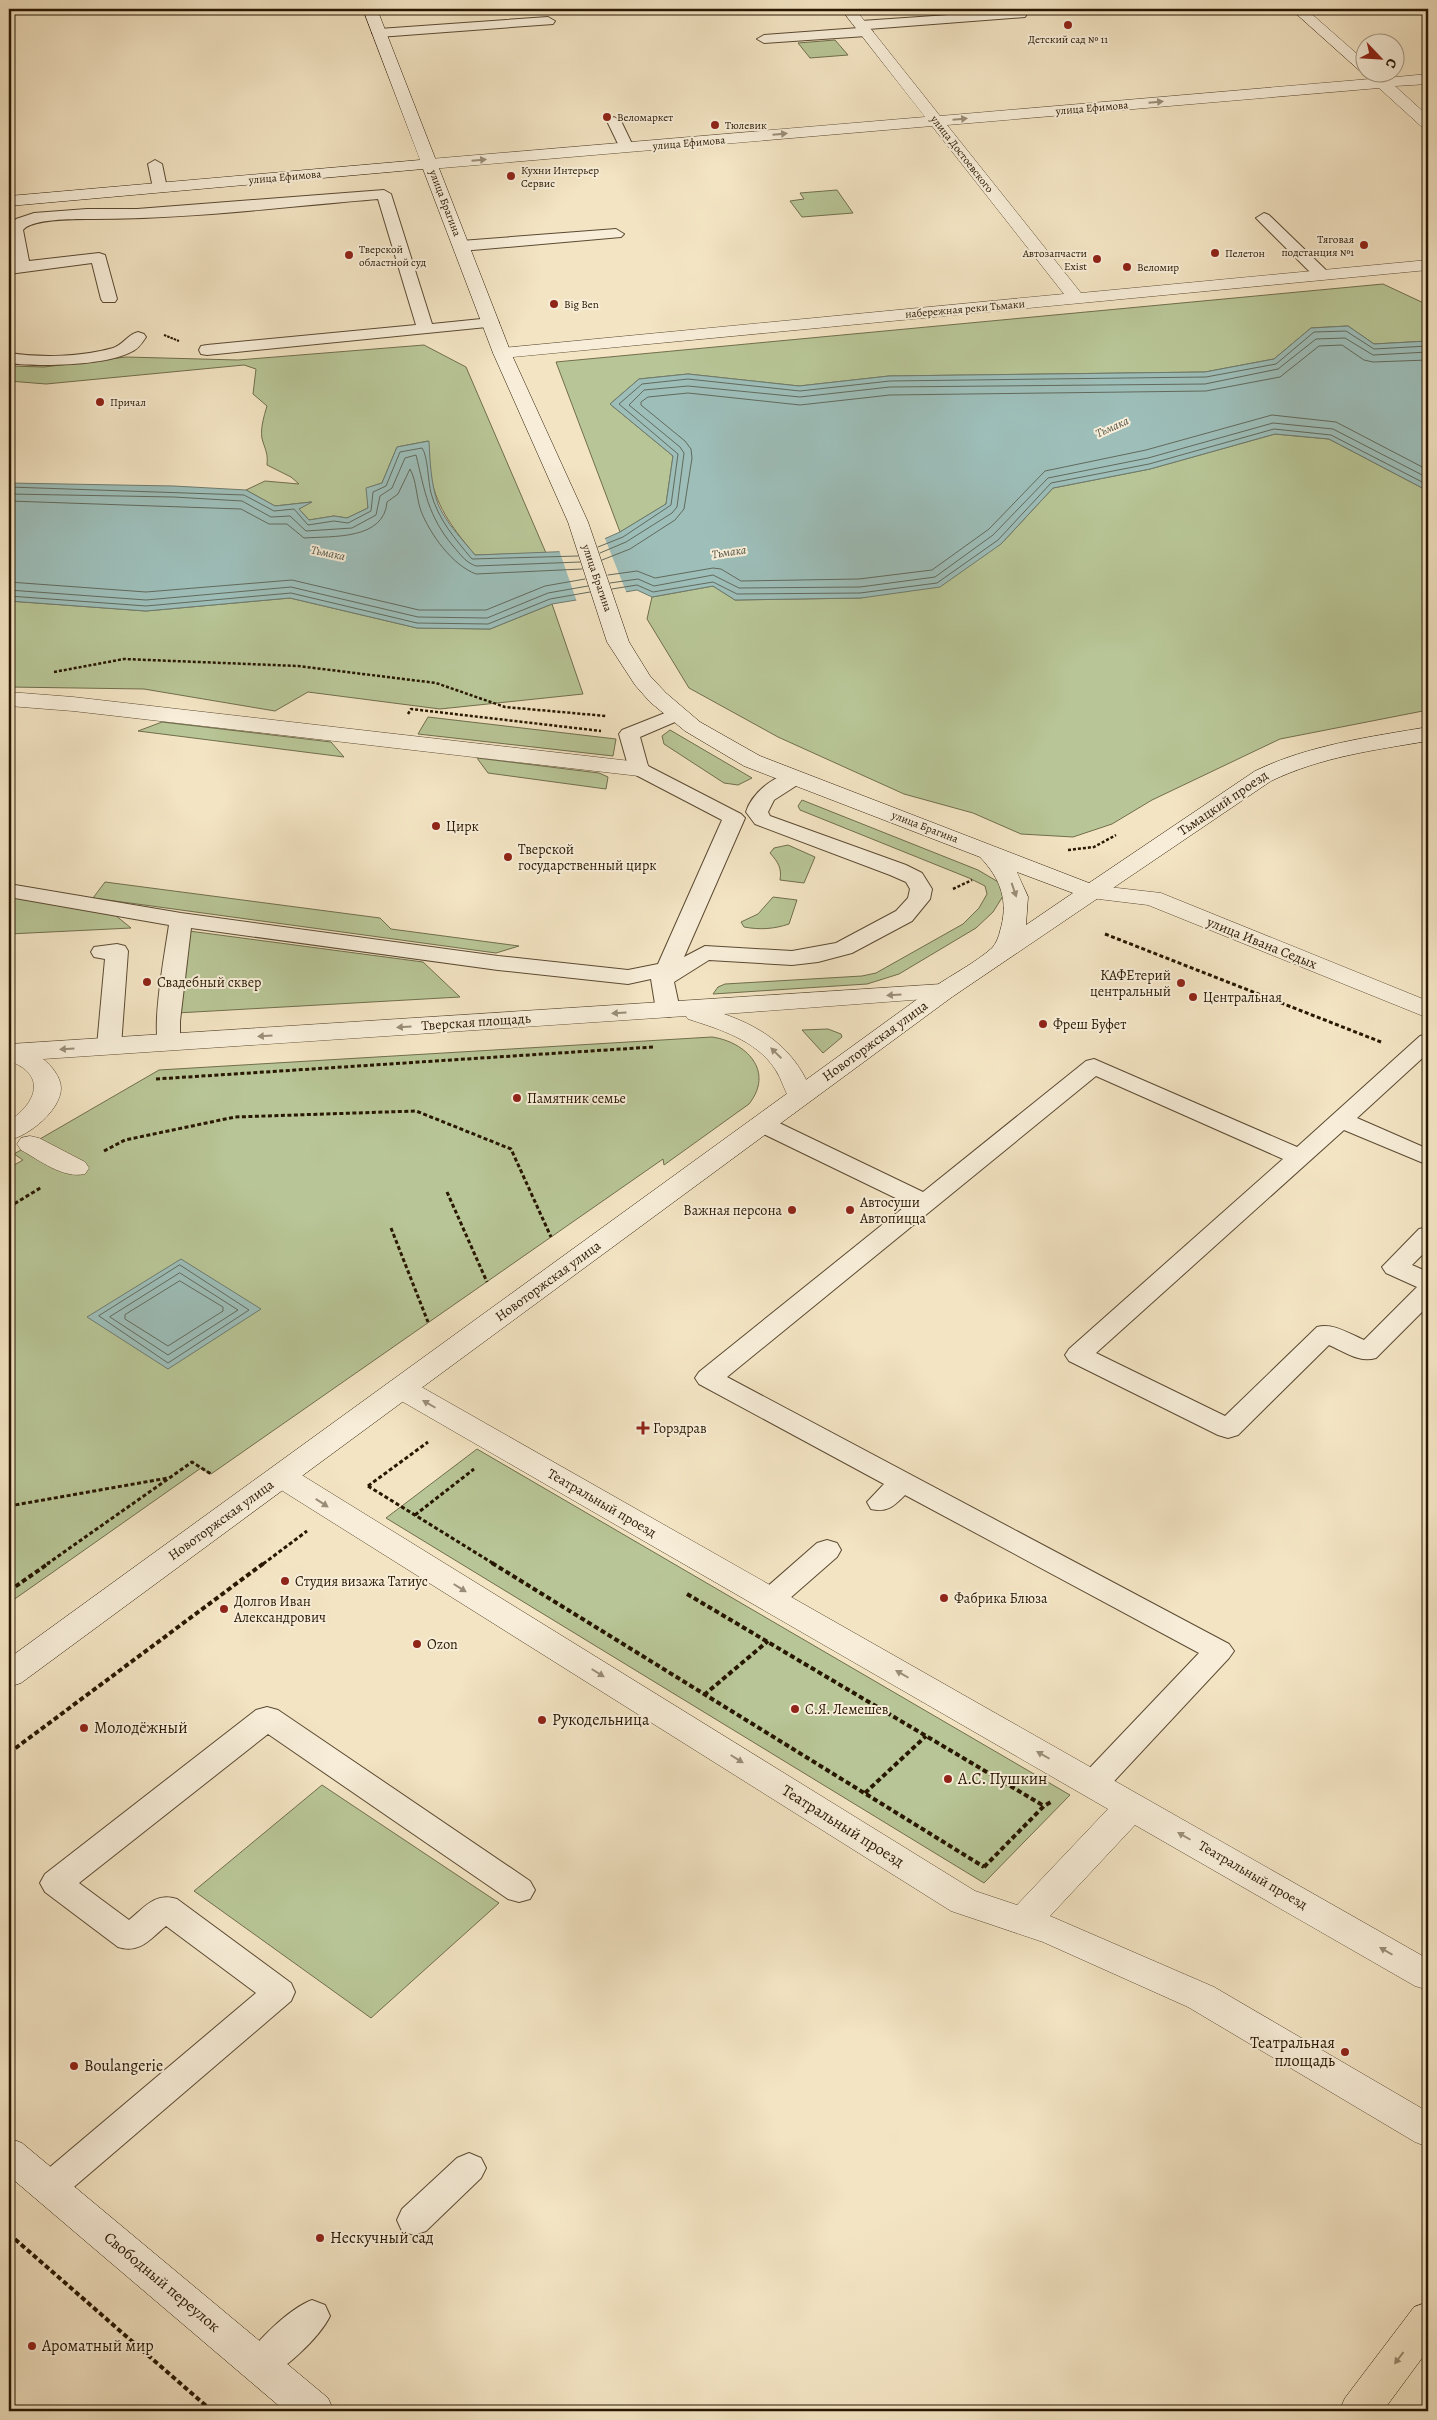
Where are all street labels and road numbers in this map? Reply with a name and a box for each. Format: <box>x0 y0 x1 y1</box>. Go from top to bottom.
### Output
street label: улица Ефимова <box>1054 97 1130 119</box>
street label: улица Достоевского <box>926 111 997 196</box>
street label: улица Ефимова <box>651 132 727 154</box>
street label: улица Ефимова <box>247 166 323 188</box>
street label: улица Брагина <box>425 167 465 239</box>
street label: набережная реки Тьмаки <box>904 296 1026 322</box>
street label: улица Брагина <box>578 541 616 614</box>
street label: Тьмацкий проезд <box>1174 766 1272 840</box>
street label: улица Брагина <box>889 807 961 847</box>
street label: улица Ивана Седых <box>1203 912 1320 974</box>
street label: Новоторжская улица <box>818 996 932 1086</box>
street label: Тверская площадь <box>421 1009 531 1035</box>
street label: Новоторжская улица <box>491 1236 605 1326</box>
street label: Театральный проезд <box>544 1464 660 1542</box>
street label: Новоторжская улица <box>164 1475 278 1565</box>
street label: Театральный проезд <box>778 1779 908 1873</box>
street label: Театральный проезд <box>1195 1836 1311 1914</box>
street label: Свободный переулок <box>99 2227 225 2337</box>

